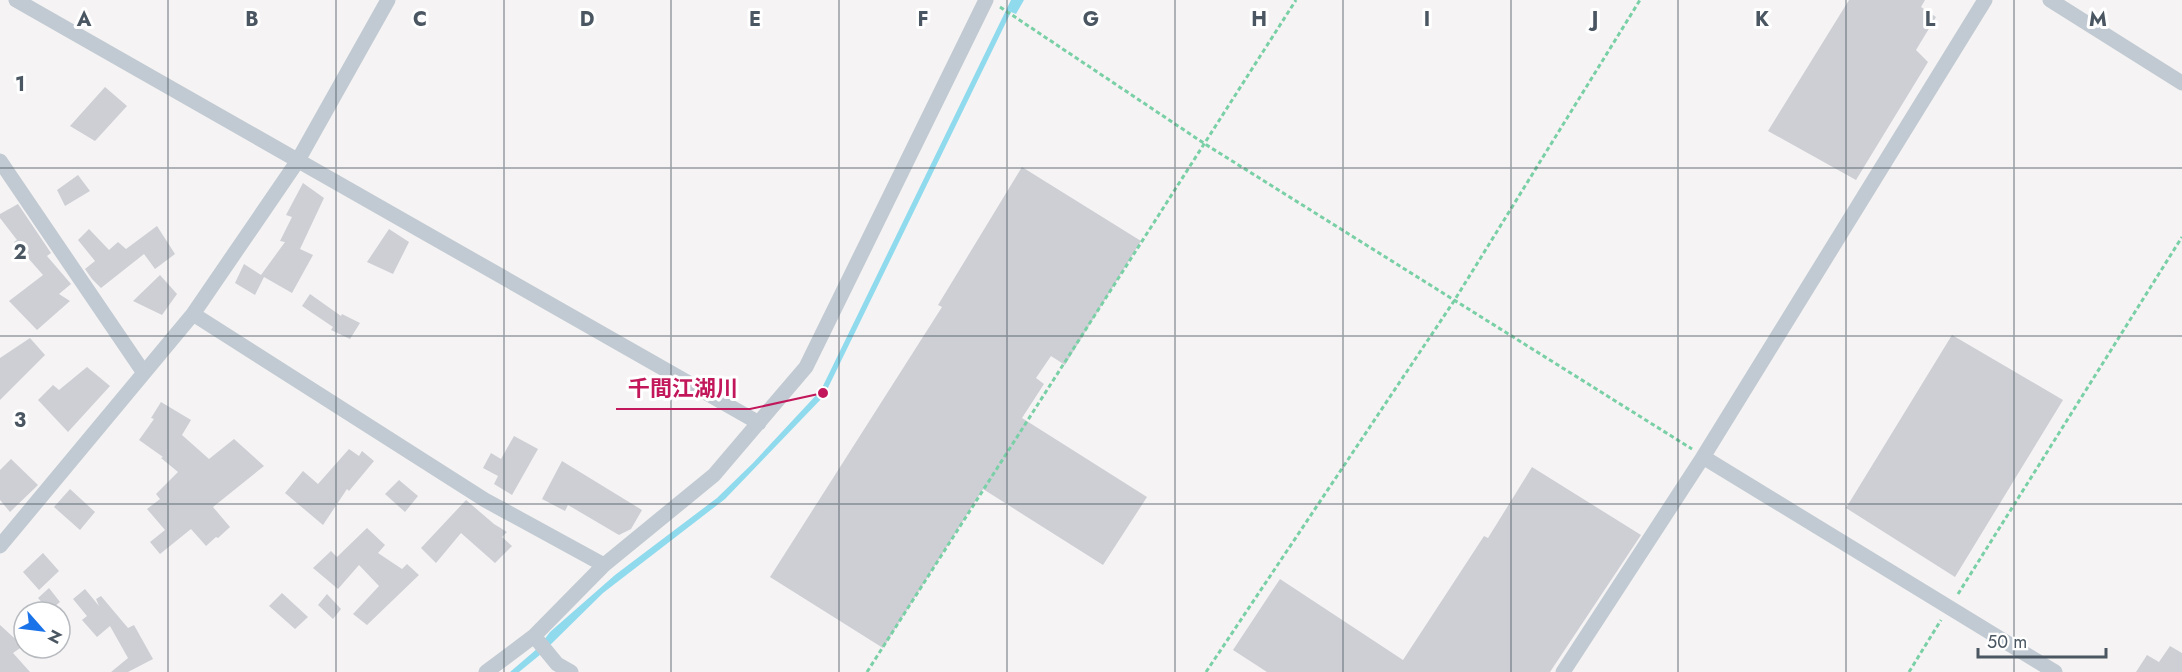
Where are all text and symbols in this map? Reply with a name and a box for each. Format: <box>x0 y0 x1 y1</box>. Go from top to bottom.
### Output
text: A <box>76 5 92 34</box>
text: B <box>245 5 259 34</box>
text: C <box>413 5 427 34</box>
text: D <box>580 5 594 34</box>
text: E <box>749 5 761 34</box>
text: F <box>917 5 929 34</box>
text: G <box>1083 5 1099 34</box>
text: H <box>1251 5 1267 34</box>
text: I <box>1424 5 1430 34</box>
text: J <box>1588 5 1598 34</box>
text: K <box>1755 5 1769 34</box>
text: L <box>1925 5 1936 34</box>
text: M <box>2089 5 2107 34</box>
text: 1 <box>15 70 25 99</box>
text: 2 <box>13 238 27 267</box>
callout: 千間江湖川 <box>616 369 750 409</box>
text: 千間江湖川 <box>628 372 738 404</box>
text: 3 <box>14 406 26 435</box>
north arrow <box>12 600 72 660</box>
scale bar <box>1978 621 2106 659</box>
text: N <box>42 626 68 648</box>
text: 50 m <box>1987 629 2027 655</box>

